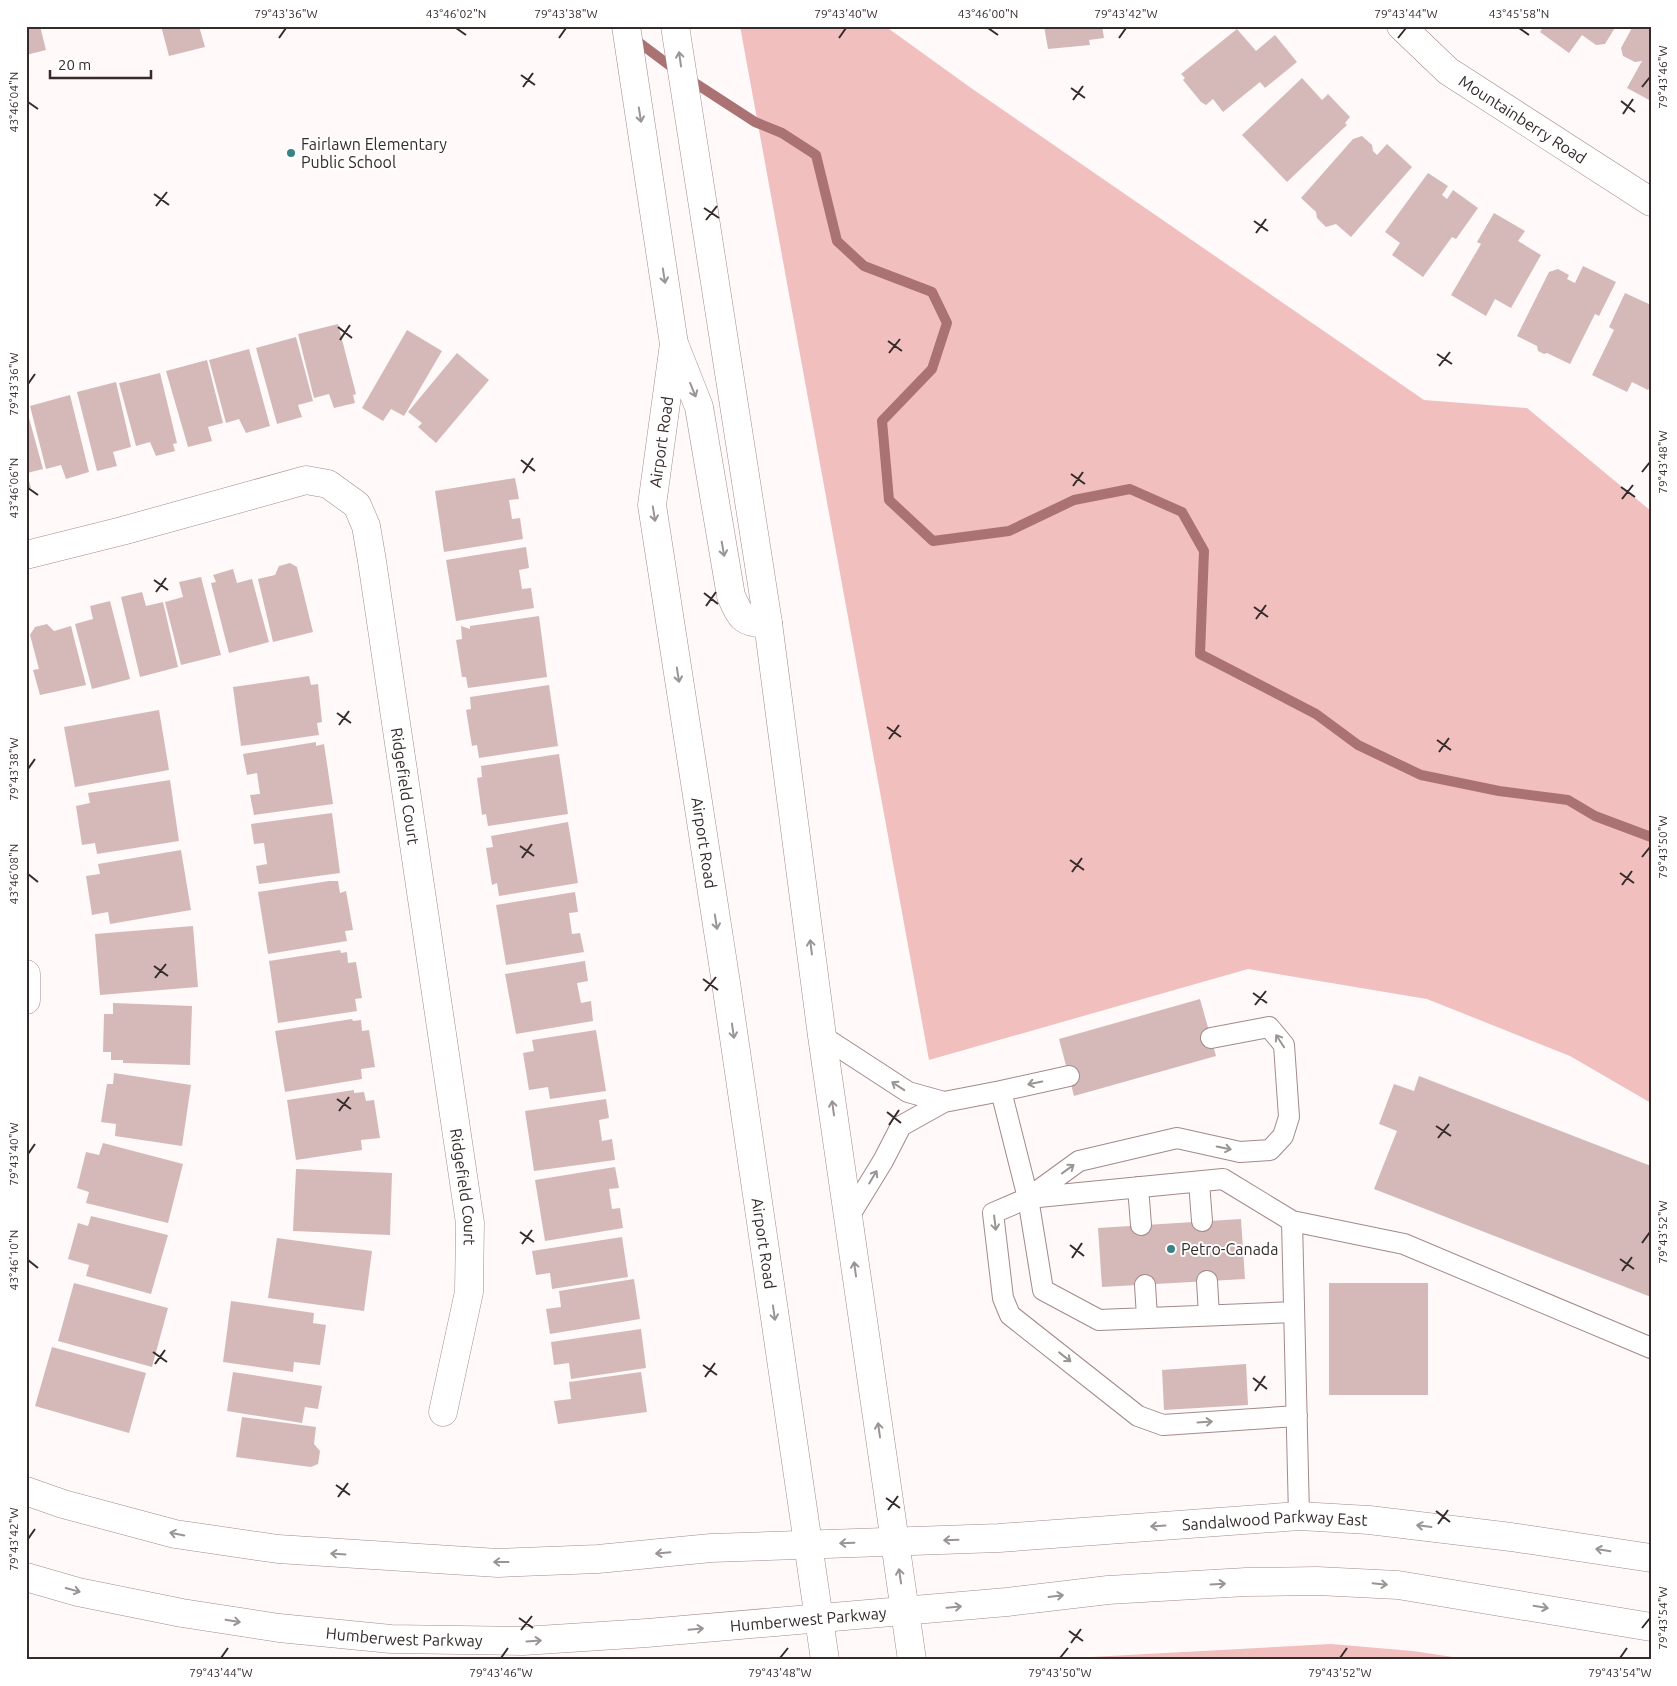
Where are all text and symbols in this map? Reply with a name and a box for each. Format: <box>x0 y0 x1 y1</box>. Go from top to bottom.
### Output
text: 79°43'36"W <box>254 7 318 20</box>
text: 43°46'02"N <box>426 7 486 20</box>
text: 79°43'38"W <box>534 7 598 20</box>
text: 79°43'40"W <box>814 7 878 20</box>
text: 43°46'00"N <box>958 7 1018 20</box>
text: 79°43'42"W <box>1094 7 1158 20</box>
text: 79°43'44"W <box>1374 7 1438 20</box>
text: 43°45'58"N <box>1489 7 1549 20</box>
text: 79°43'46"W <box>1656 45 1669 109</box>
scale bar <box>50 48 151 80</box>
one-way arrow <box>675 52 685 68</box>
text: 20 m <box>58 56 91 73</box>
street label: Mountainberry Road <box>1456 71 1590 167</box>
text: 43°46'04"N <box>7 72 20 132</box>
one-way arrow <box>635 107 645 123</box>
place label: Fairlawn Elementary Public School <box>301 135 447 171</box>
marker: Fairlawn Elementary Public School <box>285 147 297 159</box>
one-way arrow <box>659 268 669 284</box>
text: 79°43'36"W <box>7 352 20 416</box>
one-way arrow <box>689 382 698 397</box>
street label: Airport Road <box>646 395 676 489</box>
text: 79°43'48"W <box>1656 430 1669 494</box>
text: 43°46'06"N <box>7 458 20 518</box>
one-way arrow <box>649 506 659 522</box>
one-way arrow <box>718 540 728 556</box>
one-way arrow <box>674 666 684 682</box>
street label: Ridgefield Court <box>388 726 423 847</box>
text: 79°43'38"W <box>7 737 20 801</box>
street label: Airport Road <box>688 796 720 890</box>
text: 79°43'50"W <box>1656 815 1669 879</box>
text: 43°46'08"N <box>7 844 20 904</box>
one-way arrow <box>712 913 722 929</box>
one-way arrow <box>806 939 816 955</box>
one-way arrow <box>728 1023 738 1039</box>
one-way arrow <box>1274 1034 1285 1048</box>
one-way arrow <box>1027 1079 1043 1088</box>
one-way arrow <box>892 1081 906 1091</box>
one-way arrow <box>827 1101 837 1117</box>
text: 79°43'40"W <box>7 1122 20 1186</box>
street label: Ridgefield Court <box>447 1127 479 1246</box>
one-way arrow <box>1216 1144 1232 1154</box>
one-way arrow <box>1061 1164 1075 1174</box>
one-way arrow <box>869 1170 879 1184</box>
street label: Airport Road <box>749 1197 780 1290</box>
text: 79°43'52"W <box>1656 1200 1669 1264</box>
one-way arrow <box>990 1215 1000 1231</box>
text: 43°46'10"N <box>7 1230 20 1290</box>
place label: Petro-Canada <box>1181 1240 1278 1258</box>
marker: Petro-Canada <box>1165 1243 1177 1255</box>
one-way arrow <box>850 1261 860 1277</box>
one-way arrow <box>770 1305 780 1321</box>
one-way arrow <box>1058 1352 1071 1363</box>
one-way arrow <box>1197 1417 1213 1426</box>
one-way arrow <box>874 1422 884 1438</box>
text: 79°43'42"W <box>7 1507 20 1571</box>
street label: Sandalwood Parkway East <box>1181 1507 1369 1534</box>
one-way arrow <box>1150 1521 1166 1531</box>
one-way arrow <box>1417 1521 1433 1531</box>
one-way arrow <box>170 1528 186 1538</box>
one-way arrow <box>943 1535 959 1545</box>
one-way arrow <box>839 1539 855 1548</box>
one-way arrow <box>1595 1545 1611 1555</box>
one-way arrow <box>655 1548 671 1558</box>
one-way arrow <box>331 1549 347 1558</box>
one-way arrow <box>493 1557 509 1567</box>
one-way arrow <box>895 1569 905 1585</box>
one-way arrow <box>1209 1579 1225 1588</box>
one-way arrow <box>1372 1579 1388 1589</box>
one-way arrow <box>65 1586 81 1595</box>
text: 79°43'54"W <box>1656 1586 1669 1650</box>
one-way arrow <box>1047 1591 1063 1601</box>
one-way arrow <box>945 1602 961 1611</box>
street label: Humberwest Parkway <box>729 1603 888 1635</box>
one-way arrow <box>1532 1603 1548 1613</box>
one-way arrow <box>224 1616 240 1626</box>
street label: Humberwest Parkway <box>325 1624 483 1649</box>
one-way arrow <box>688 1624 704 1634</box>
one-way arrow <box>526 1636 542 1645</box>
text: 79°43'44"W <box>189 1666 253 1679</box>
text: 79°43'46"W <box>469 1666 533 1679</box>
text: 79°43'48"W <box>748 1666 812 1679</box>
text: 79°43'50"W <box>1028 1666 1092 1679</box>
text: 79°43'52"W <box>1308 1666 1372 1679</box>
text: 79°43'54"W <box>1588 1666 1652 1679</box>

